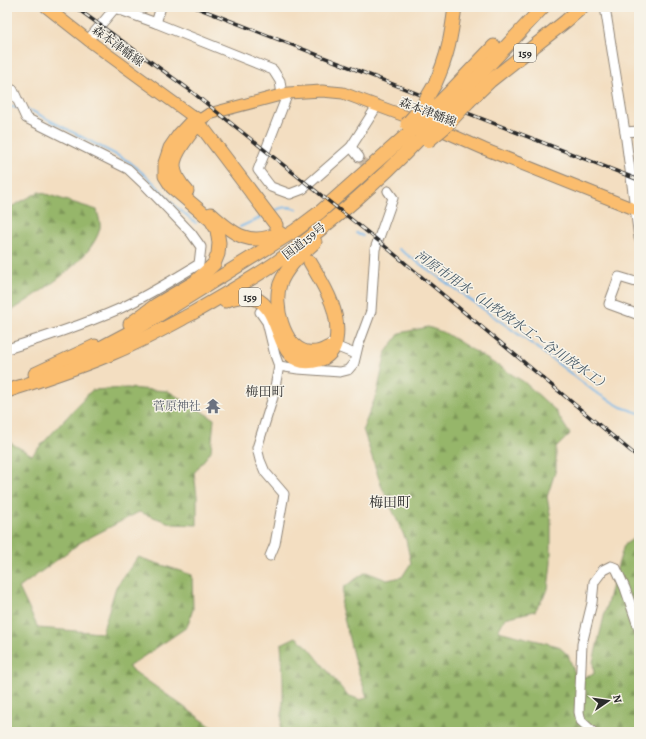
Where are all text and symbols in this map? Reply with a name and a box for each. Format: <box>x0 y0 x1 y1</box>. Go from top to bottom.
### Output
street label: 森本津幡線 <box>89 22 147 70</box>
road number: 159 <box>514 44 536 62</box>
street label: 森本津幡線 <box>397 94 459 130</box>
street label: 国道159号 <box>279 219 329 263</box>
water label: 河原市用水（山牧放水工～谷川放水工） <box>412 246 613 394</box>
road number: 159 <box>239 288 261 306</box>
district label: 梅田町 <box>245 383 285 400</box>
temple icon: 菅原神社 <box>204 397 222 415</box>
place label: 菅原神社 <box>153 398 201 414</box>
district label: 梅田町 <box>369 493 411 512</box>
north arrow <box>588 681 628 721</box>
text: N <box>609 693 625 704</box>

